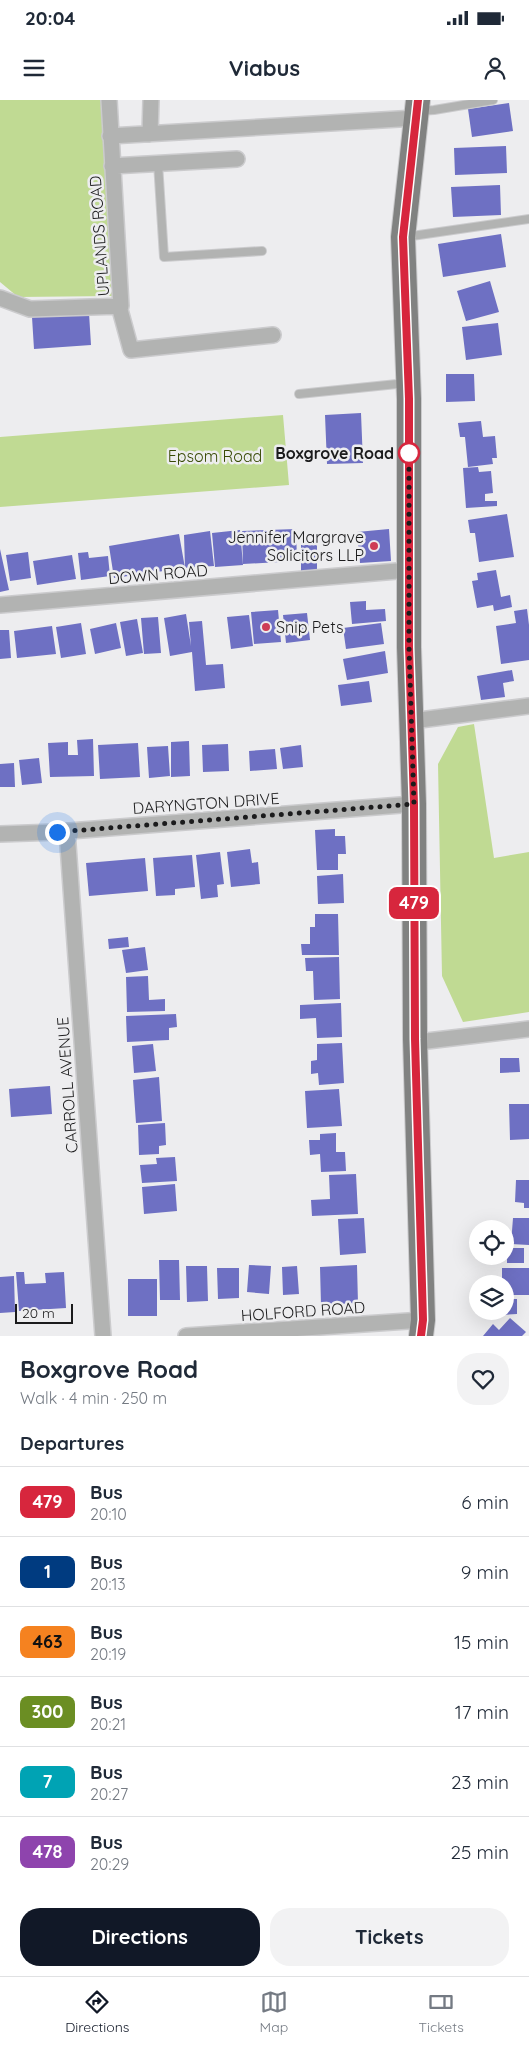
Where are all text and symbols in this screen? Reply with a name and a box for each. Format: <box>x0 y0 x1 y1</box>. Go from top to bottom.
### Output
text: 20:04 <box>25 6 76 30</box>
icon: menu <box>20 54 48 82</box>
text: Viabus <box>229 54 300 82</box>
icon: person <box>481 54 509 82</box>
street label: UPLANDS ROAD <box>85 175 113 297</box>
marker: Boxgrove Road <box>398 442 420 464</box>
place label: Boxgrove Road <box>275 443 394 463</box>
park label: Epsom Road <box>168 446 262 466</box>
place label: Jennifer Margrave Solicitors LLP <box>227 527 364 565</box>
marker: Jennifer Margrave Solicitors LLP <box>368 540 380 552</box>
street label: DOWN ROAD <box>107 560 209 588</box>
place label: Snip Pets <box>276 617 343 637</box>
marker: Snip Pets <box>260 621 272 633</box>
street label: DARYNGTON DRIVE <box>132 788 280 818</box>
your location <box>45 820 70 845</box>
line badge: 479 <box>385 887 443 919</box>
text: 479 <box>399 891 429 914</box>
street label: CARROLL AVENUE <box>52 1016 82 1154</box>
map controls <box>469 1220 514 1320</box>
button: locate <box>469 1220 514 1265</box>
button: layers <box>469 1275 514 1320</box>
street label: HOLFORD ROAD <box>240 1297 366 1325</box>
scale bar <box>15 1301 72 1324</box>
text: 20 m <box>22 1304 55 1322</box>
button: heart <box>457 1353 509 1405</box>
text: Boxgrove Road <box>20 1354 198 1384</box>
text: Walk · 4 min · 250 m <box>20 1388 167 1408</box>
text: Departures <box>20 1431 124 1455</box>
text: Bus <box>90 1480 123 1504</box>
text: 479 <box>32 1490 63 1513</box>
text: 6 min <box>461 1490 509 1514</box>
text: 20:10 <box>90 1504 127 1524</box>
text: Bus <box>90 1550 123 1574</box>
text: 1 <box>44 1560 51 1583</box>
text: 9 min <box>461 1560 509 1584</box>
text: 20:13 <box>90 1574 126 1594</box>
text: Bus <box>90 1620 123 1644</box>
text: 463 <box>32 1630 63 1653</box>
text: 15 min <box>454 1630 509 1654</box>
text: 20:19 <box>90 1644 126 1664</box>
text: Bus <box>90 1690 123 1714</box>
text: 300 <box>32 1700 63 1723</box>
text: 17 min <box>455 1700 509 1724</box>
text: 20:21 <box>90 1714 126 1734</box>
text: Bus <box>90 1760 123 1784</box>
text: 7 <box>43 1770 52 1793</box>
text: 23 min <box>451 1770 509 1794</box>
text: 20:27 <box>90 1784 128 1804</box>
text: Bus <box>90 1830 123 1854</box>
text: 478 <box>33 1840 62 1863</box>
text: 25 min <box>451 1840 509 1864</box>
text: 20:29 <box>90 1854 129 1874</box>
button: Directions <box>20 1908 260 1966</box>
button: Tickets <box>270 1908 509 1966</box>
tab: Directions <box>65 1988 129 2036</box>
tab: Map <box>260 1988 288 2036</box>
tab: Tickets <box>418 1988 464 2036</box>

